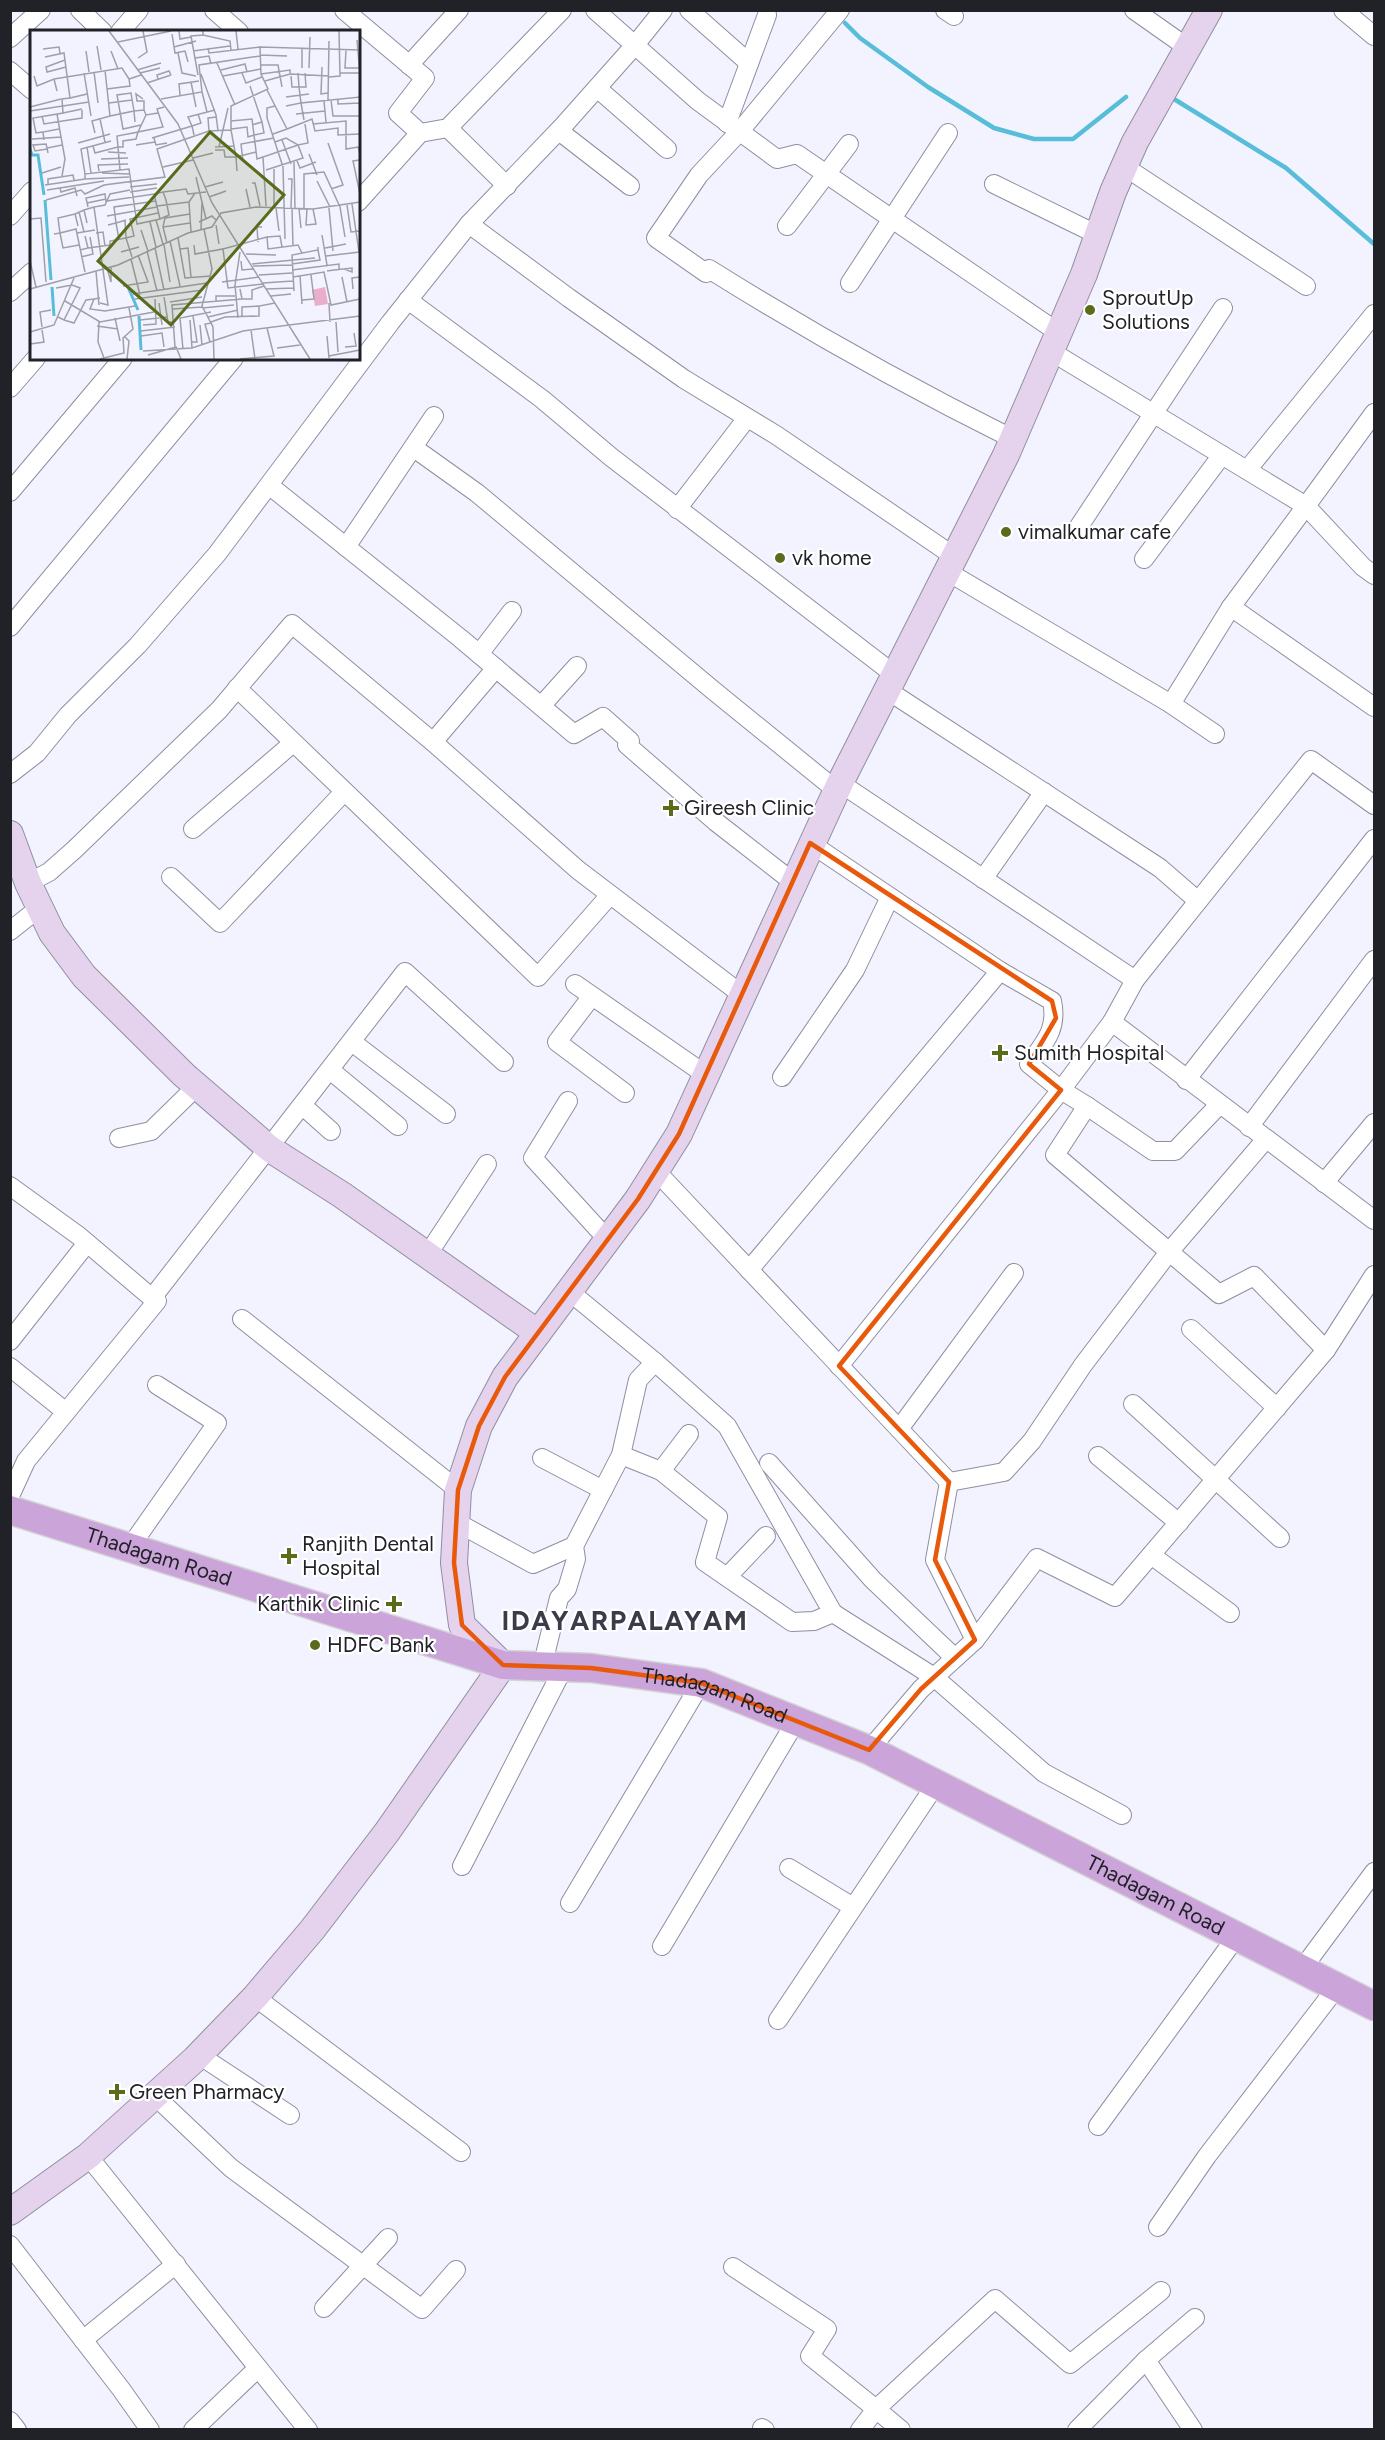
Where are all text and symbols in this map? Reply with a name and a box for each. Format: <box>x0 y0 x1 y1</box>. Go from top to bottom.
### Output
inset map <box>30 30 360 360</box>
place label: SproutUp Solutions <box>1102 285 1194 334</box>
marker: SproutUp Solutions <box>1083 303 1097 317</box>
place label: vimalkumar cafe <box>1018 519 1171 544</box>
marker: vimalkumar cafe <box>999 525 1013 539</box>
place label: vk home <box>792 545 872 570</box>
marker: vk home <box>773 551 787 565</box>
place label: Gireesh Clinic <box>684 795 814 820</box>
marker: Gireesh Clinic <box>662 799 680 817</box>
place label: Sumith Hospital <box>1014 1040 1164 1065</box>
marker: Sumith Hospital <box>991 1044 1009 1062</box>
street label: Thadagam Road <box>83 1522 235 1591</box>
place label: Ranjith Dental Hospital <box>302 1531 434 1580</box>
marker: Ranjith Dental Hospital <box>280 1547 298 1565</box>
place label: Karthik Clinic <box>257 1591 380 1616</box>
marker: Karthik Clinic <box>385 1595 403 1613</box>
district label: IDAYARPALAYAM <box>502 1604 748 1637</box>
place label: HDFC Bank <box>327 1632 435 1657</box>
marker: HDFC Bank <box>308 1638 322 1652</box>
street label: Thadagam Road <box>640 1662 791 1728</box>
street label: Thadagam Road <box>1083 1849 1229 1940</box>
place label: Green Pharmacy <box>129 2079 284 2104</box>
marker: Green Pharmacy <box>110 2085 124 2099</box>

